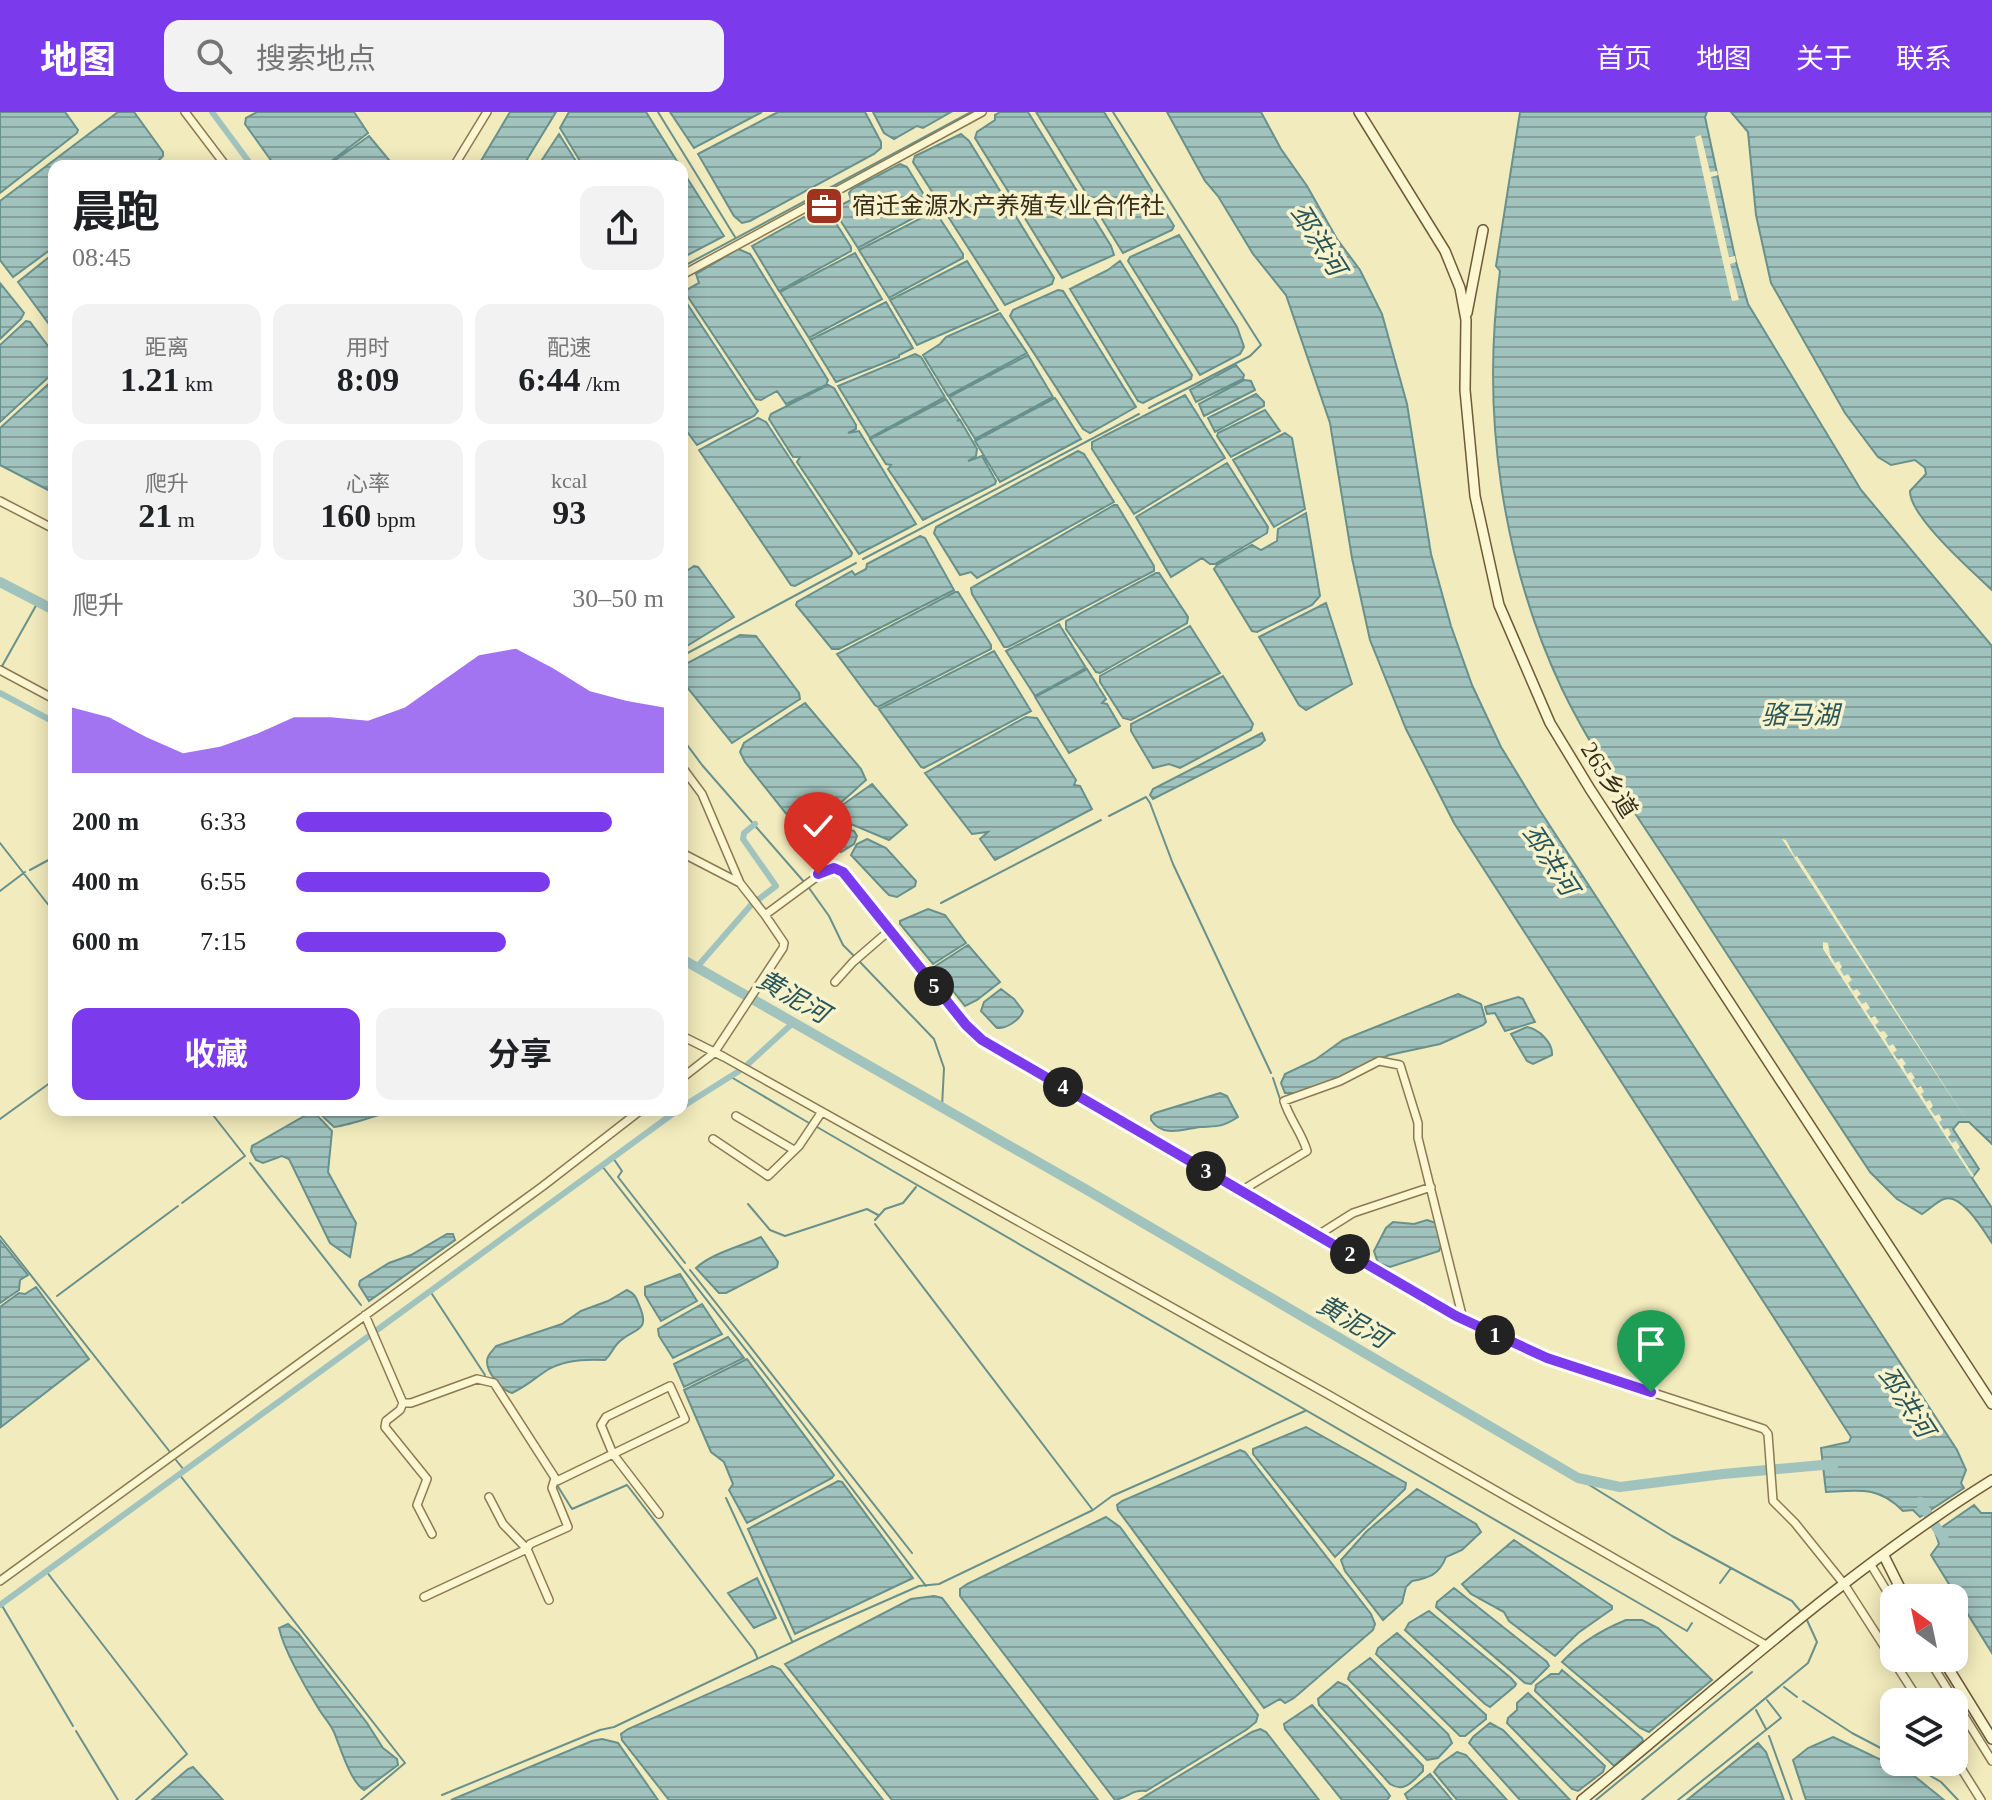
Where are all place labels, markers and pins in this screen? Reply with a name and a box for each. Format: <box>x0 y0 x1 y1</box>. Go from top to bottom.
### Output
office icon: 宿迁金源水产养殖专业合作社 <box>803 185 845 227</box>
place label: 宿迁金源水产养殖专业合作社 <box>852 193 1164 219</box>
pin <box>784 792 852 874</box>
pin: 5 <box>914 966 954 1006</box>
pin: 4 <box>1043 1067 1083 1107</box>
pin: 3 <box>1186 1151 1226 1191</box>
pin: 2 <box>1330 1234 1370 1274</box>
pin <box>1617 1310 1685 1392</box>
pin: 1 <box>1475 1315 1515 1355</box>

